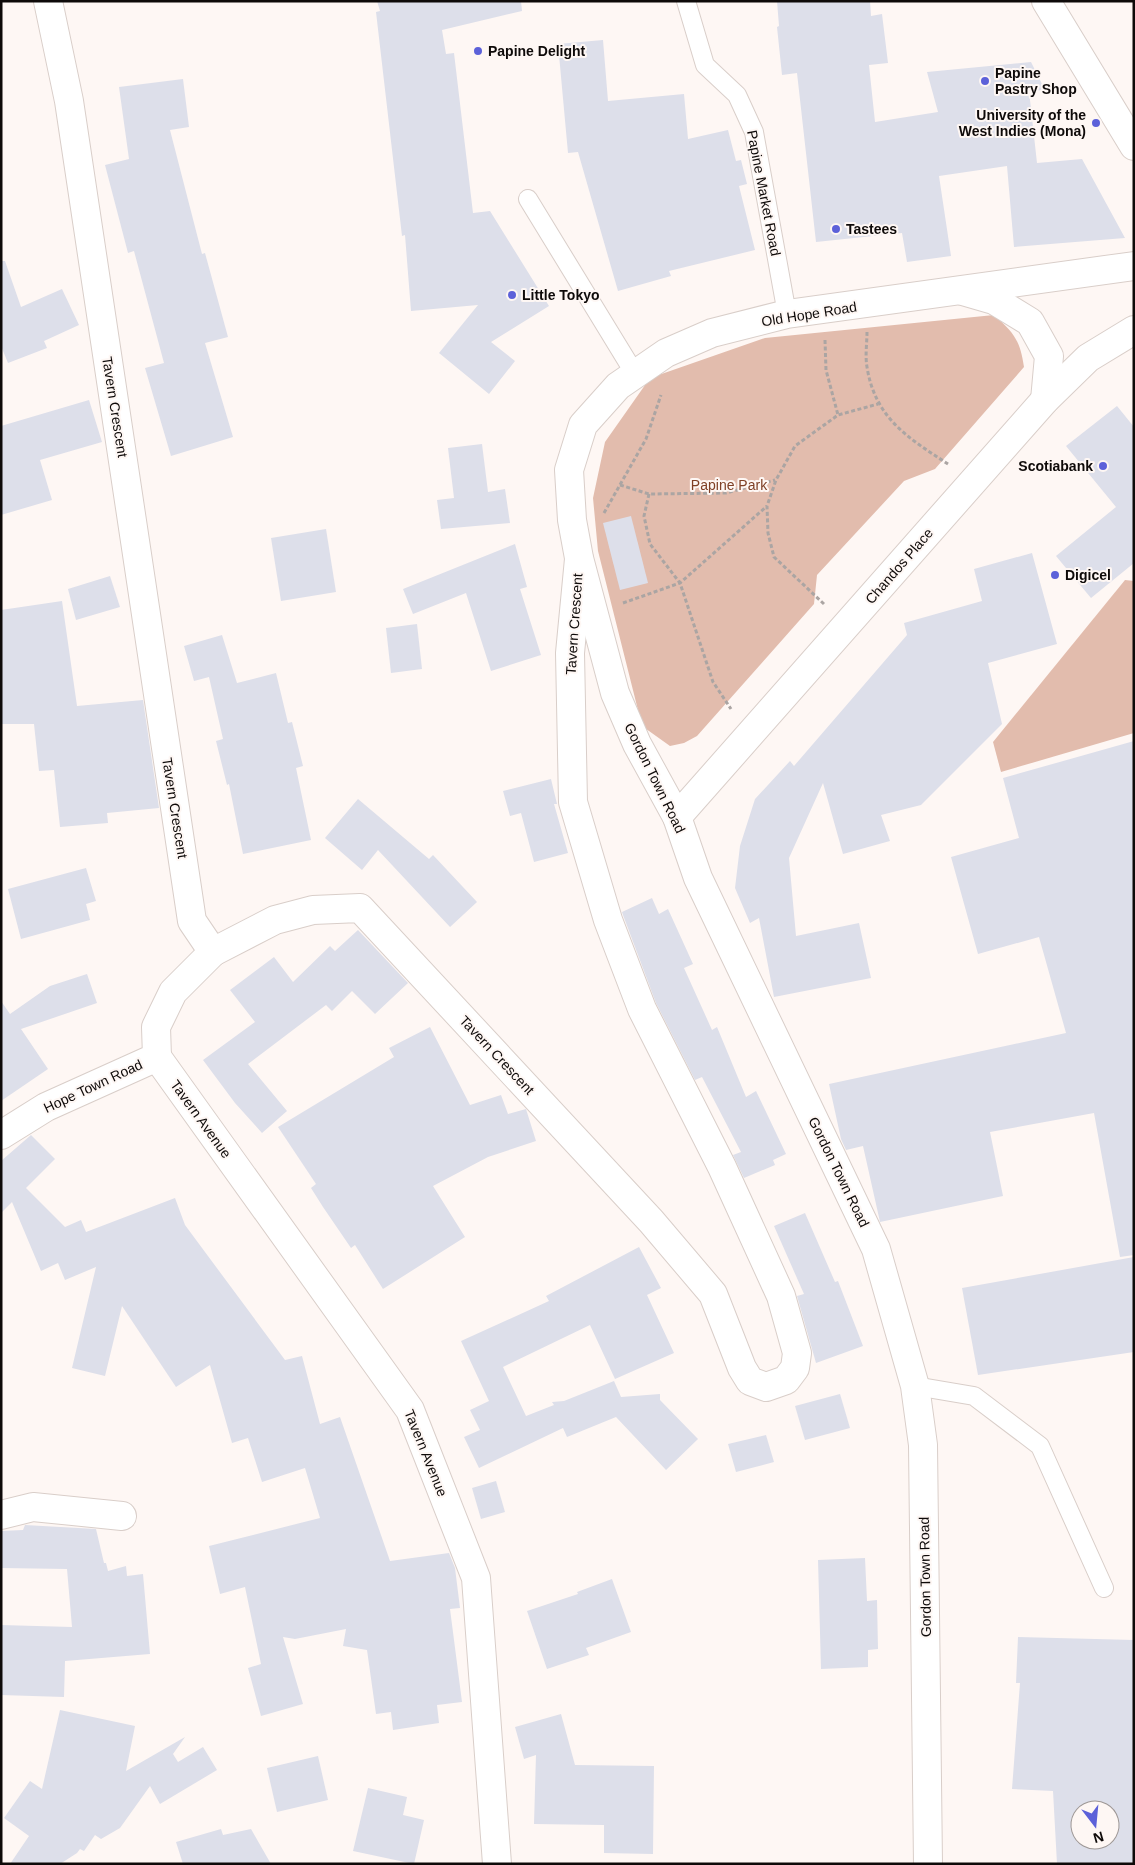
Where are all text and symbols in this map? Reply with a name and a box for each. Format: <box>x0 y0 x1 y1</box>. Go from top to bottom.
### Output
place label: Papine Delight <box>488 43 586 59</box>
marker: Papine Delight <box>472 45 484 57</box>
place label: Papine Pastry Shop <box>995 65 1077 97</box>
marker: Papine Pastry Shop <box>979 75 991 87</box>
place label: University of the West Indies (Mona) <box>959 107 1086 139</box>
marker: University of the West Indies (Mona) <box>1090 117 1102 129</box>
street label: Papine Market Road <box>744 129 784 257</box>
place label: Tastees <box>846 221 897 237</box>
marker: Tastees <box>830 223 842 235</box>
place label: Little Tokyo <box>522 287 600 303</box>
marker: Little Tokyo <box>506 289 518 301</box>
street label: Old Hope Road <box>760 299 858 329</box>
street label: Tavern Crescent <box>99 355 131 459</box>
place label: Scotiabank <box>1018 458 1093 474</box>
marker: Scotiabank <box>1097 460 1109 472</box>
park label: Papine Park <box>691 477 768 493</box>
street label: Chandos Place <box>862 525 936 607</box>
place label: Digicel <box>1065 567 1111 583</box>
marker: Digicel <box>1049 569 1061 581</box>
street label: Tavern Crescent <box>562 572 586 675</box>
street label: Gordon Town Road <box>621 720 689 836</box>
street label: Tavern Crescent <box>159 756 191 860</box>
street label: Tavern Crescent <box>456 1012 538 1098</box>
street label: Hope Town Road <box>41 1056 145 1116</box>
street label: Tavern Avenue <box>167 1077 235 1161</box>
street label: Gordon Town Road <box>805 1114 873 1230</box>
street label: Tavern Avenue <box>401 1407 451 1499</box>
street label: Gordon Town Road <box>916 1517 934 1637</box>
north arrow <box>1070 1800 1120 1850</box>
text: N <box>1092 1828 1106 1847</box>

